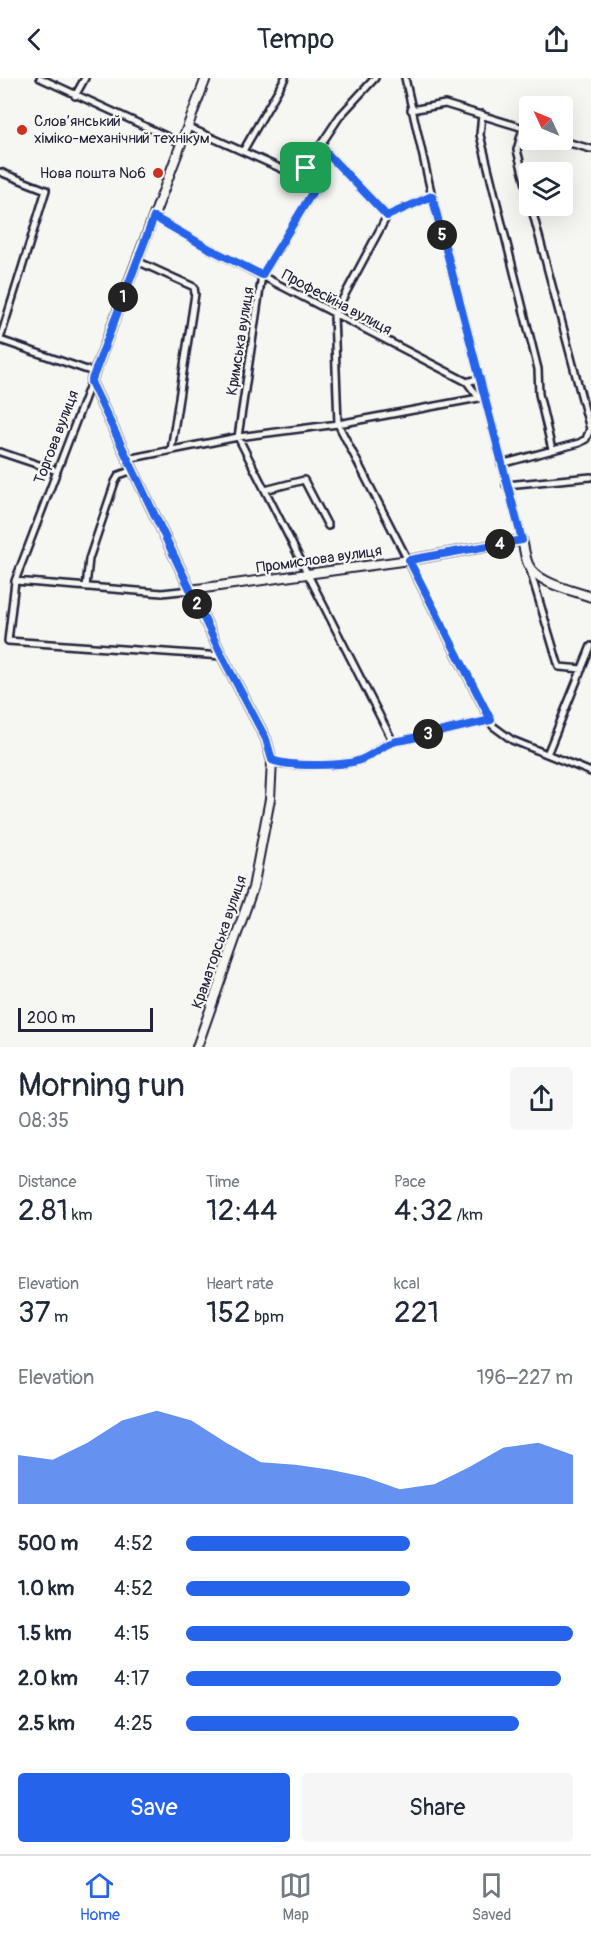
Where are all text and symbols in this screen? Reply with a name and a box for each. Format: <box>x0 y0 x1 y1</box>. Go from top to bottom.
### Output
icon: back <box>18 23 51 56</box>
text: Tempo <box>257 23 334 56</box>
icon: share <box>540 23 573 56</box>
north arrow <box>519 96 573 150</box>
map controls <box>519 96 573 216</box>
place label: Слов’янський хіміко-механічний технікум <box>34 112 210 148</box>
marker: Слов’янський хіміко-механічний технікум <box>15 123 29 137</box>
pin <box>280 142 331 193</box>
icon: arrive <box>289 151 322 184</box>
button: layers <box>519 162 573 216</box>
place label: Нова пошта №6 <box>40 164 146 183</box>
marker: Нова пошта №6 <box>151 166 165 180</box>
pin: 5 <box>427 220 457 250</box>
text: 5 <box>438 225 446 245</box>
street label: Професійна вулиця <box>278 265 395 340</box>
pin: 1 <box>108 282 138 312</box>
street label: Кримська вулиця <box>223 285 258 397</box>
text: 1 <box>120 287 126 307</box>
street label: Торгова вулиця <box>30 388 83 487</box>
pin: 4 <box>485 529 515 559</box>
text: 4 <box>495 534 505 554</box>
street label: Промислова вулиця <box>255 541 383 578</box>
pin: 2 <box>182 589 212 619</box>
text: 2 <box>193 594 201 614</box>
pin: 3 <box>413 719 443 749</box>
text: 3 <box>424 724 432 744</box>
street label: Краматорська вулиця <box>188 873 251 1011</box>
scale bar <box>18 1005 153 1032</box>
text: 200 m <box>27 1008 75 1028</box>
text: Morning run <box>18 1065 185 1106</box>
button: share <box>510 1067 573 1130</box>
text: 08:35 <box>18 1108 69 1133</box>
text: Distance <box>18 1172 77 1192</box>
text: Time <box>206 1172 239 1192</box>
text: Pace <box>394 1172 426 1192</box>
text: 2.81 <box>18 1192 68 1229</box>
text: 12:44 <box>206 1192 277 1229</box>
text: 4:32 <box>394 1192 453 1229</box>
text: km <box>68 1205 93 1225</box>
text: /km <box>453 1205 483 1225</box>
text: Elevation <box>18 1274 79 1294</box>
text: Heart rate <box>206 1274 273 1294</box>
text: kcal <box>394 1274 420 1294</box>
text: 37 <box>18 1294 51 1331</box>
text: 152 <box>206 1294 251 1331</box>
text: 221 <box>394 1294 439 1331</box>
text: m <box>51 1307 68 1327</box>
text: bpm <box>251 1307 284 1327</box>
text: Elevation <box>18 1365 94 1390</box>
text: 196–227 m <box>476 1365 573 1390</box>
text: 500 m <box>18 1531 78 1556</box>
text: 4:52 <box>114 1531 153 1556</box>
text: 1.0 km <box>18 1576 74 1601</box>
text: 4:52 <box>114 1576 153 1601</box>
text: 1.5 km <box>18 1621 71 1646</box>
text: 4:15 <box>114 1621 150 1646</box>
text: 2.0 km <box>18 1666 78 1691</box>
text: 4:17 <box>114 1666 149 1691</box>
text: 2.5 km <box>18 1711 75 1736</box>
text: 4:25 <box>114 1711 153 1736</box>
button: Save <box>18 1773 290 1842</box>
button: Share <box>302 1773 573 1842</box>
tab: Home <box>80 1869 120 1925</box>
tab: Map <box>279 1869 312 1925</box>
tab: Saved <box>472 1869 511 1925</box>

